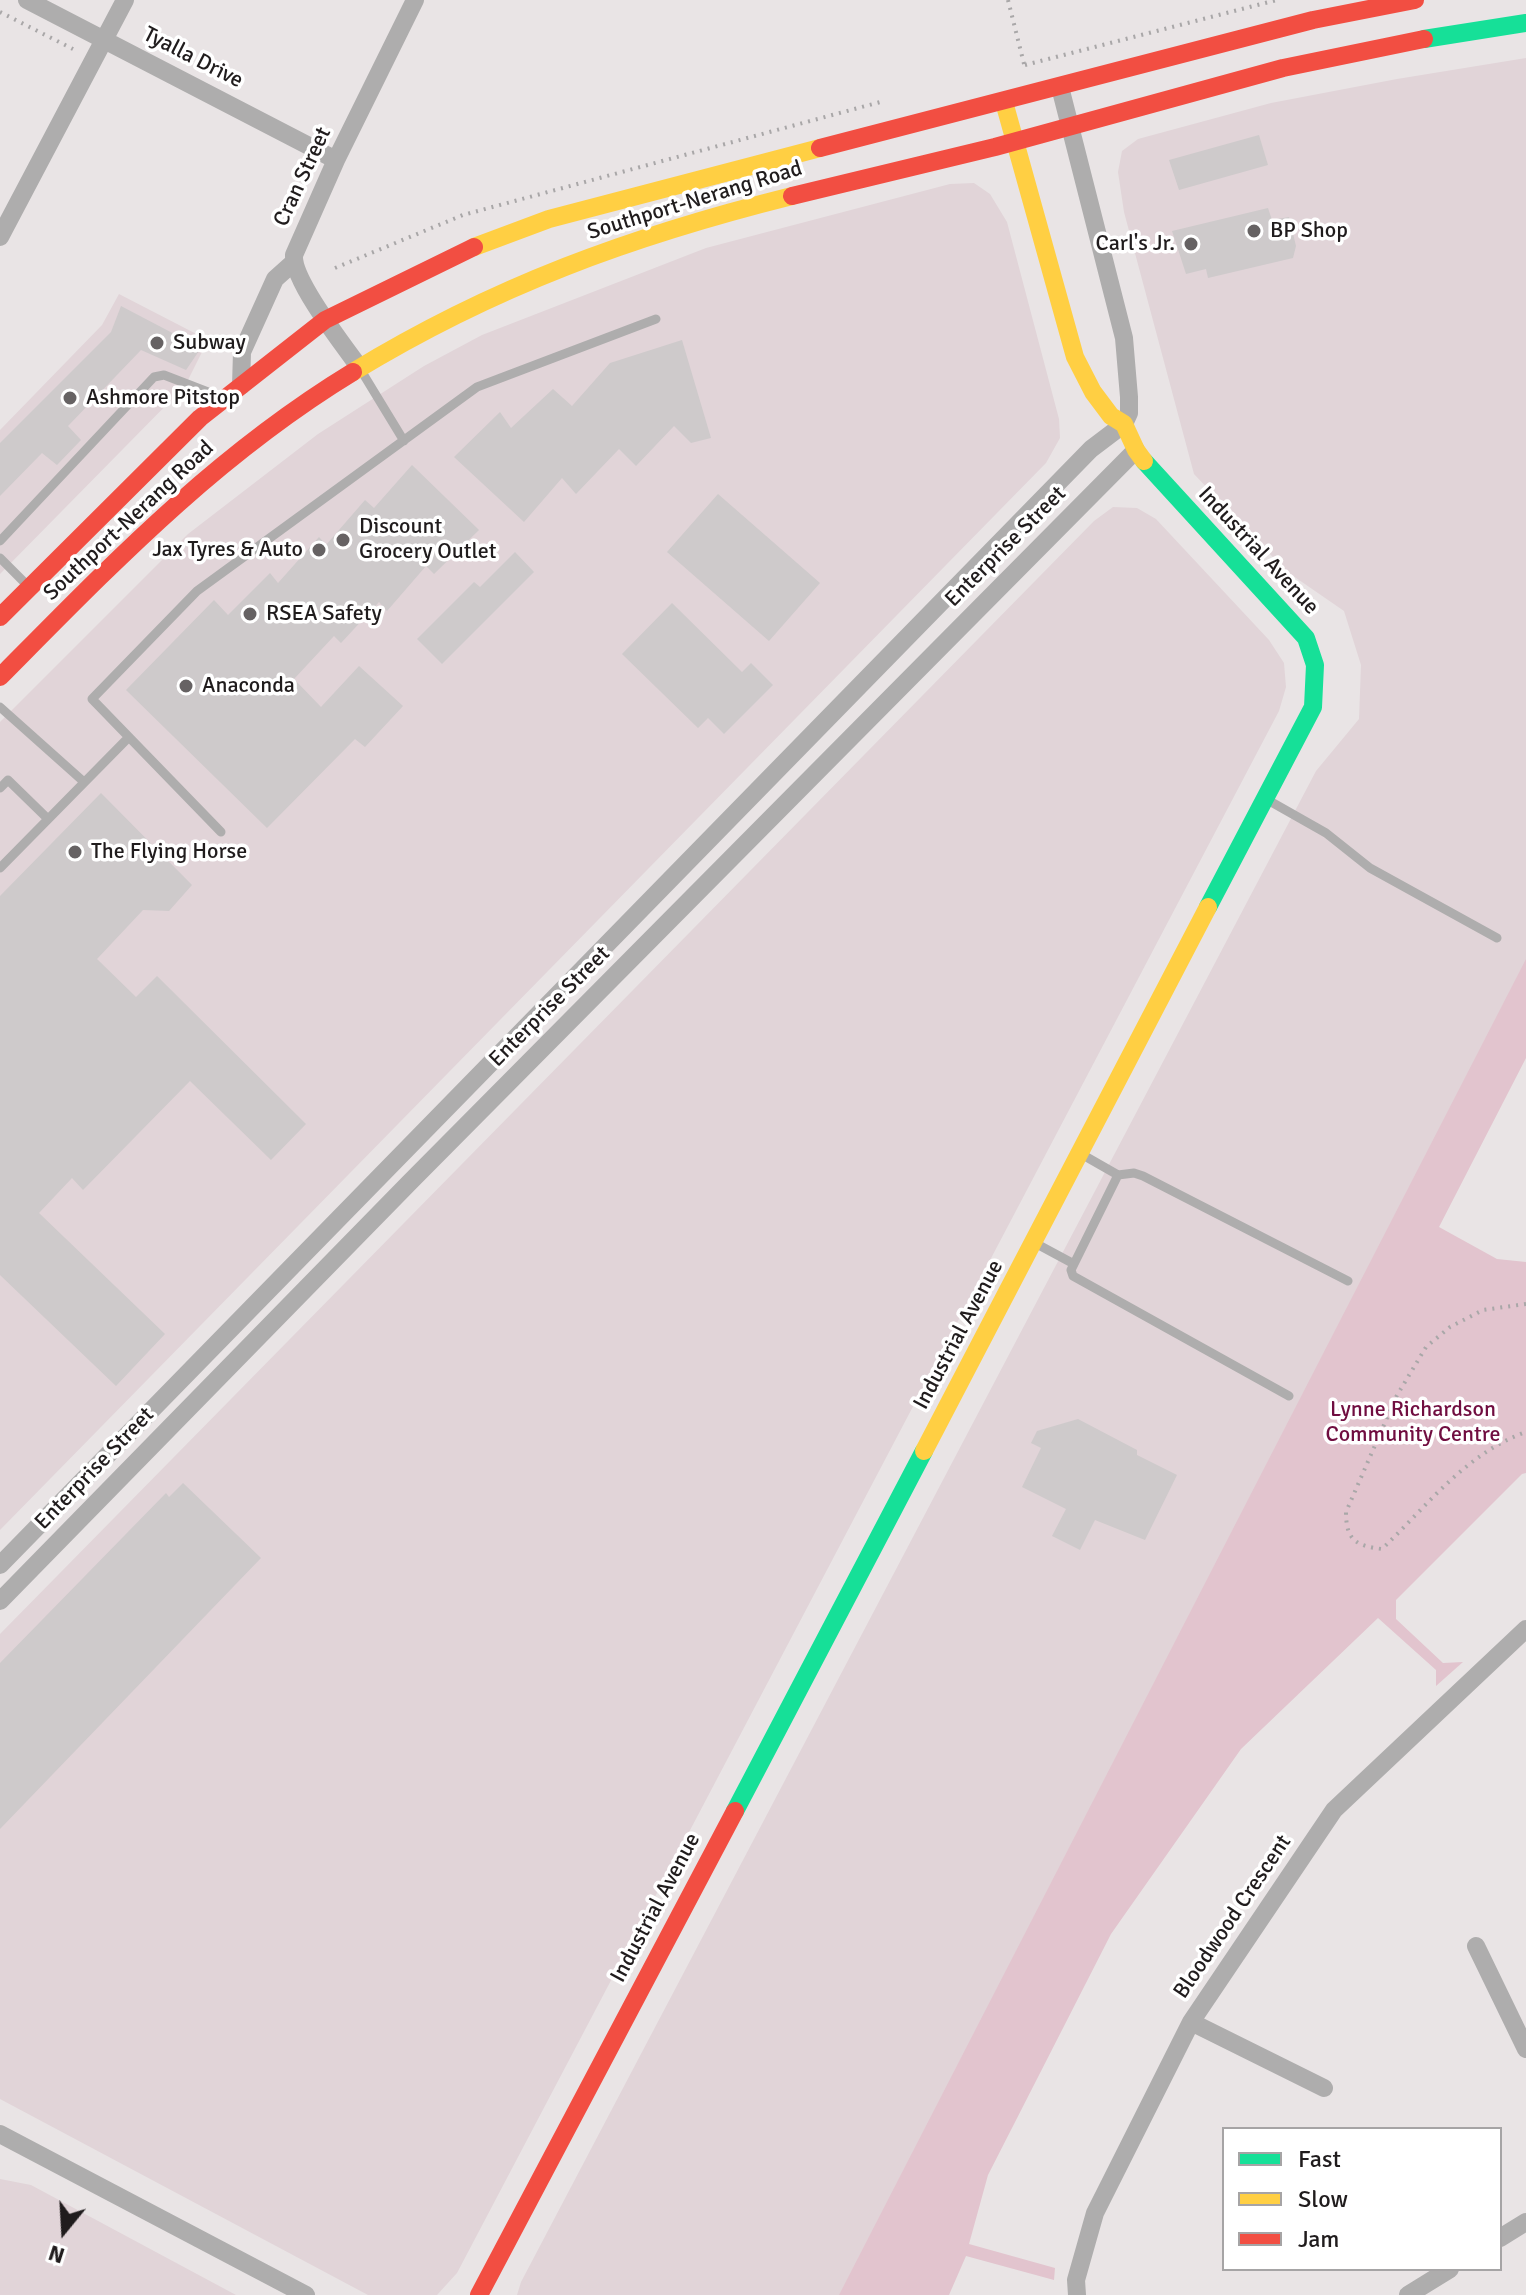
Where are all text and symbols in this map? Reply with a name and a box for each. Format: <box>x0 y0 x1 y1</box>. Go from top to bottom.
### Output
street label: Tyalla Drive <box>139 22 247 94</box>
street label: Cran Street <box>269 123 337 231</box>
street label: Southport-Nerang Road <box>585 156 805 246</box>
place label: BP Shop <box>1270 218 1348 244</box>
marker: BP Shop <box>1245 222 1263 240</box>
place label: Carl's Jr. <box>1096 231 1175 257</box>
marker: Carl's Jr. <box>1182 235 1200 253</box>
place label: Subway <box>173 330 246 356</box>
marker: Subway <box>148 334 166 352</box>
place label: Ashmore Pitstop <box>86 385 240 411</box>
marker: Ashmore Pitstop <box>61 389 79 407</box>
street label: Southport-Nerang Road <box>38 435 220 607</box>
street label: Enterprise Street <box>940 481 1072 613</box>
street label: Industrial Avenue <box>1192 482 1324 620</box>
place label: Discount Grocery Outlet <box>359 514 496 566</box>
marker: Discount Grocery Outlet <box>334 531 352 549</box>
place label: Jax Tyres & Auto <box>152 537 303 563</box>
marker: Jax Tyres & Auto <box>310 541 328 559</box>
place label: RSEA Safety <box>266 601 382 627</box>
marker: RSEA Safety <box>241 605 259 623</box>
place label: Anaconda <box>202 673 295 699</box>
marker: Anaconda <box>177 677 195 695</box>
place label: The Flying Horse <box>91 839 247 865</box>
marker: The Flying Horse <box>66 843 84 861</box>
street label: Enterprise Street <box>484 941 616 1073</box>
street label: Industrial Avenue <box>909 1256 1009 1414</box>
park label: Lynne Richardson Community Centre <box>1326 1397 1500 1448</box>
street label: Enterprise Street <box>30 1402 160 1536</box>
street label: Industrial Avenue <box>606 1829 706 1987</box>
street label: Bloodwood Crescent <box>1168 1830 1298 2004</box>
legend <box>1222 2127 1502 2271</box>
text: Fast <box>1298 2144 1341 2174</box>
text: Slow <box>1298 2184 1348 2214</box>
north arrow <box>24 2191 104 2271</box>
text: Jam <box>1298 2224 1339 2254</box>
text: N <box>45 2239 68 2270</box>

